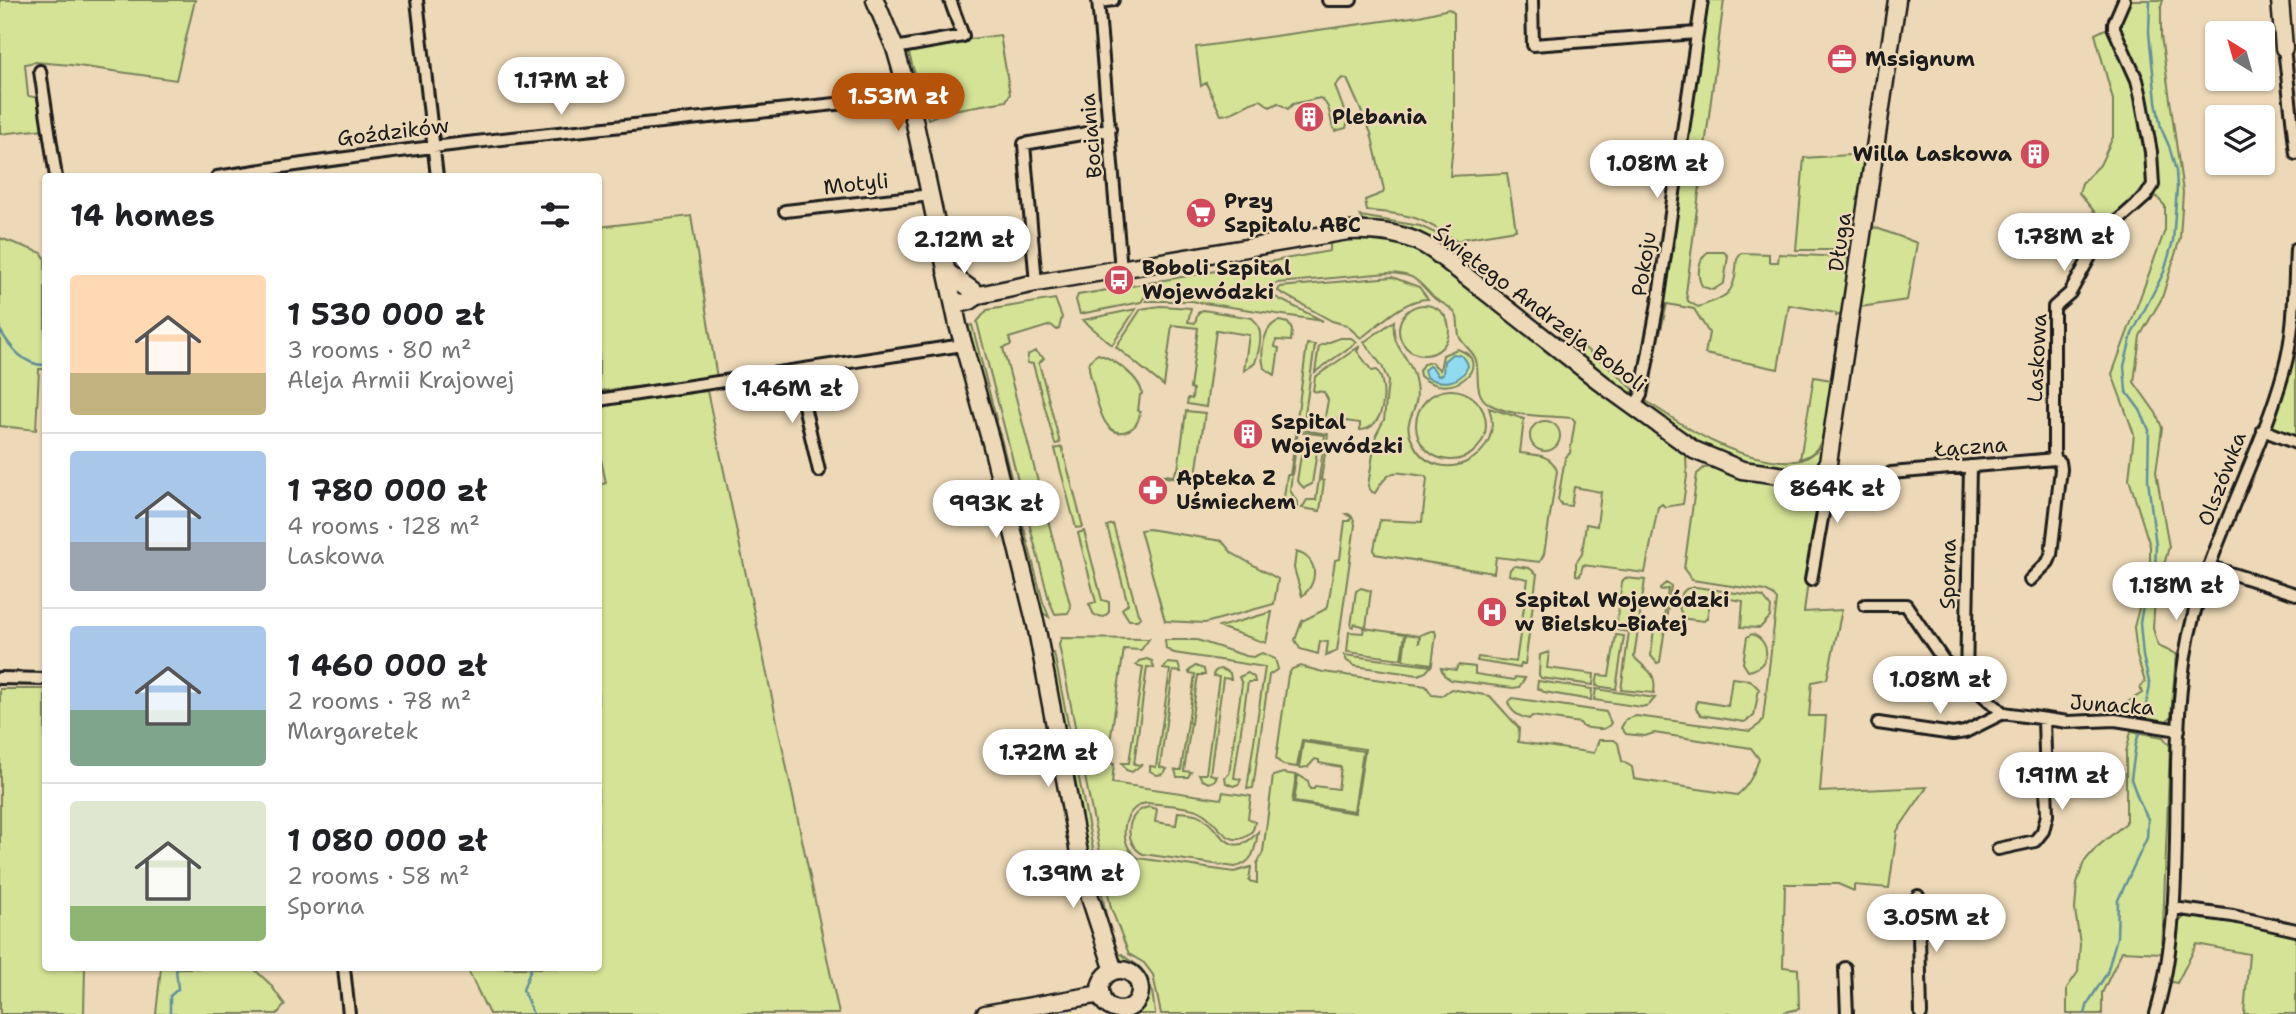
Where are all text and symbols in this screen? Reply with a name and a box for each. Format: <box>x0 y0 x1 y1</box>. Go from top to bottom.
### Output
north arrow <box>2205 21 2275 91</box>
map controls <box>2205 21 2275 175</box>
office icon: Mssignum <box>1825 42 1859 76</box>
place label: Mssignum <box>1865 45 1975 73</box>
pin: 1.17M zł <box>489 58 633 117</box>
text: 1.17M zł <box>514 65 608 95</box>
pin: 1.53M zł <box>826 74 970 133</box>
text: 1.53M zł <box>848 81 948 111</box>
street label: Bociania <box>1073 92 1109 180</box>
building icon: Plebania <box>1292 100 1326 134</box>
place label: Plebania <box>1332 103 1428 131</box>
button: layers <box>2205 105 2275 175</box>
street label: Goździków <box>335 111 451 153</box>
building icon: Willa Laskowa <box>2018 137 2052 171</box>
pin: 1.08M zł <box>1585 140 1729 200</box>
place label: Willa Laskowa <box>1853 140 2013 168</box>
text: 1.08M zł <box>1606 148 1708 178</box>
street label: Motyli <box>822 167 890 201</box>
place label: Przy Szpitalu ABC <box>1224 187 1361 239</box>
text: 14 homes <box>70 195 215 236</box>
icon: filters <box>536 196 574 234</box>
supermarket icon: Przy Szpitalu ABC <box>1184 196 1218 230</box>
street label: Długa <box>1822 211 1858 273</box>
pin: 1.78M zł <box>1992 214 2136 273</box>
pin: 2.12M zł <box>892 216 1036 276</box>
street label: Świętego Andrzeja Boboli <box>1428 219 1653 399</box>
text: 1.78M zł <box>2014 221 2114 251</box>
text: 2.12M zł <box>914 224 1014 254</box>
street label: Pokoju <box>1625 230 1663 298</box>
place label: Boboli Szpital Wojewódzki <box>1142 254 1291 306</box>
bus stop icon: Boboli Szpital Wojewódzki <box>1102 263 1136 297</box>
text: 1 530 000 zł <box>287 294 485 335</box>
icon: home <box>126 303 210 387</box>
street label: Laskowa <box>2021 313 2053 403</box>
text: 3 rooms · 80 m² <box>287 335 472 365</box>
text: Aleja Armii Krajowej <box>287 365 514 395</box>
pin: 1.46M zł <box>720 366 864 425</box>
text: 1.46M zł <box>741 373 843 403</box>
place label: Szpital Wojewódzki <box>1271 408 1403 460</box>
building icon: Szpital Wojewódzki <box>1231 417 1265 451</box>
street label: Olszówka <box>2191 428 2253 530</box>
street label: Łączna <box>1933 431 2008 464</box>
place label: Apteka Z Uśmiechem <box>1176 464 1296 516</box>
pin: 864K zł <box>1772 466 1902 525</box>
text: 1 780 000 zł <box>287 470 487 511</box>
pharmacy icon: Apteka Z Uśmiechem <box>1136 473 1170 507</box>
text: 864K zł <box>1790 473 1884 503</box>
icon: home <box>126 479 210 563</box>
pin: 993K zł <box>931 480 1061 540</box>
text: 993K zł <box>949 488 1043 518</box>
text: 4 rooms · 128 m² <box>287 511 480 541</box>
street label: Sporna <box>1933 538 1963 610</box>
text: Laskowa <box>287 541 384 571</box>
pin: 1.18M zł <box>2104 562 2248 622</box>
text: 1.18M zł <box>2128 570 2224 600</box>
place label: Szpital Wojewódzki w Bielsku-Białej <box>1515 586 1729 638</box>
hospital icon: Szpital Wojewódzki w Bielsku-Białej <box>1475 595 1509 629</box>
text: 1 460 000 zł <box>287 645 487 686</box>
icon: home <box>126 654 210 738</box>
pin: 1.08M zł <box>1868 656 2012 716</box>
text: 1.08M zł <box>1889 664 1991 694</box>
text: 2 rooms · 78 m² <box>287 686 471 716</box>
street label: Junacka <box>2069 688 2155 722</box>
text: Margaretek <box>287 716 419 746</box>
pin: 1.72M zł <box>976 730 1120 789</box>
text: 1.72M zł <box>998 737 1098 767</box>
pin: 1.91M zł <box>1990 752 2134 812</box>
text: 1.91M zł <box>2015 760 2109 790</box>
text: 1 080 000 zł <box>287 820 488 861</box>
icon: home <box>126 829 210 913</box>
pin: 1.39M zł <box>1001 850 1145 910</box>
text: 1.39M zł <box>1022 858 1124 888</box>
text: 2 rooms · 58 m² <box>287 861 470 891</box>
text: Sporna <box>287 891 364 921</box>
pin: 3.05M zł <box>1864 894 2008 954</box>
text: 3.05M zł <box>1883 902 1989 932</box>

